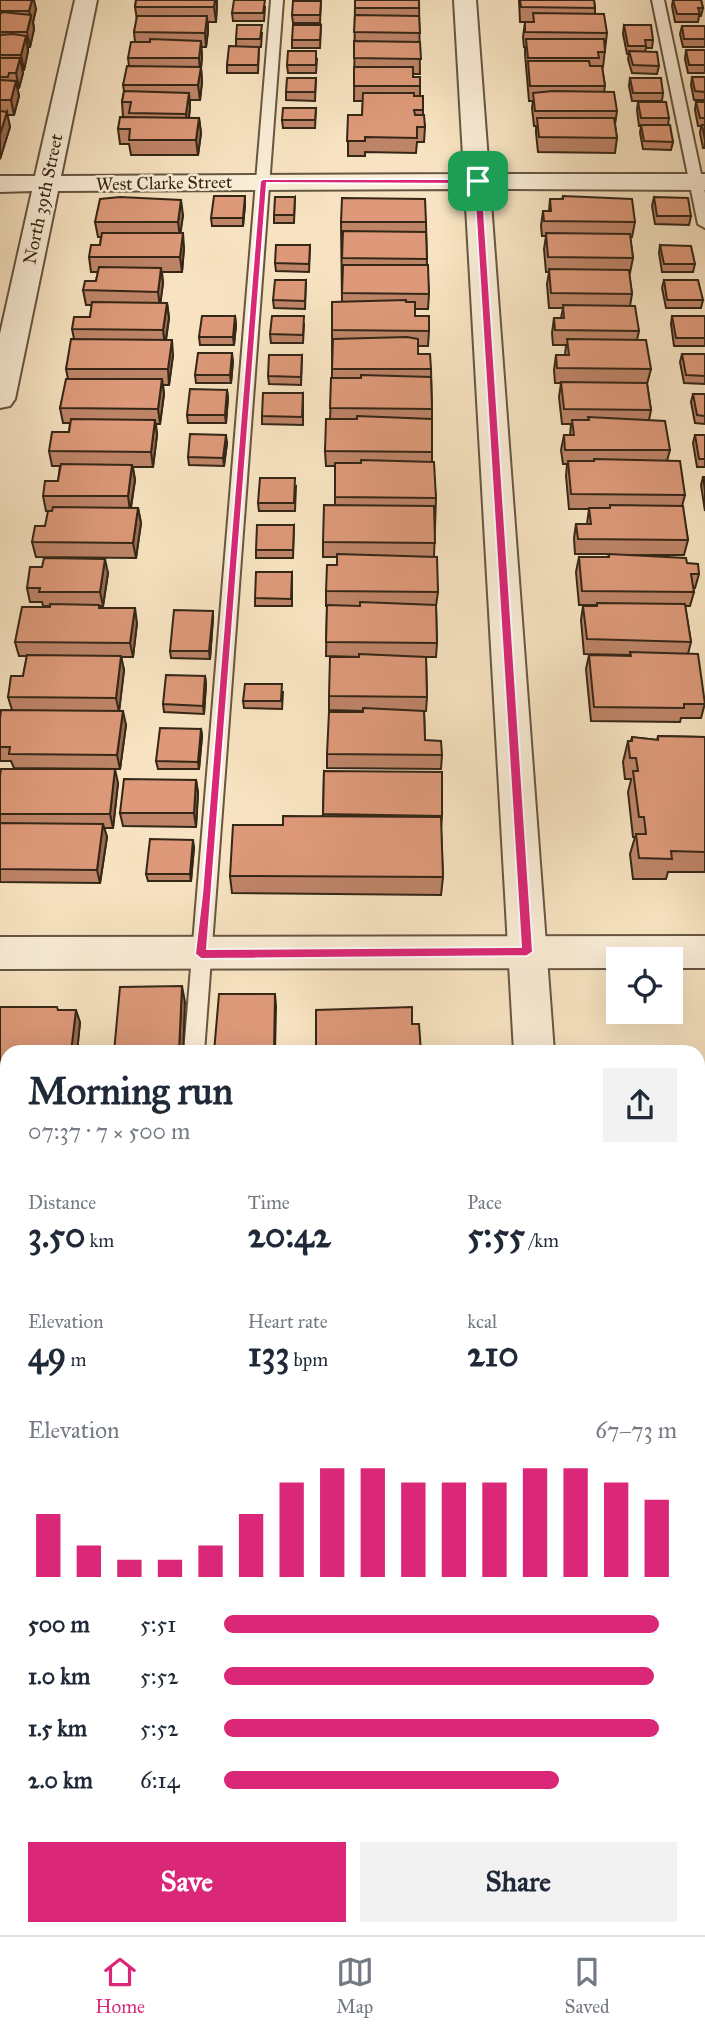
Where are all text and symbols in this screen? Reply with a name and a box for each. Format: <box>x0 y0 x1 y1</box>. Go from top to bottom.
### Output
street label: North 39th Street <box>18 131 68 266</box>
pin <box>448 151 508 211</box>
icon: arrive <box>459 162 497 200</box>
street label: West Clarke Street <box>96 171 233 195</box>
map controls <box>606 947 683 1024</box>
button: locate <box>606 947 683 1024</box>
text: Morning run <box>28 1068 233 1114</box>
button: share <box>603 1068 677 1142</box>
text: 07:37 · 7 × 500 m <box>28 1117 190 1145</box>
text: Distance <box>28 1191 96 1214</box>
text: Time <box>248 1191 290 1214</box>
text: Pace <box>467 1191 502 1214</box>
text: 3.50 <box>28 1214 85 1257</box>
text: 20:42 <box>248 1214 331 1257</box>
text: 5:55 <box>467 1214 525 1257</box>
text: km <box>85 1229 114 1252</box>
text: /km <box>525 1229 559 1252</box>
text: Elevation <box>28 1310 103 1333</box>
text: Heart rate <box>248 1310 328 1333</box>
text: kcal <box>467 1310 497 1333</box>
text: 49 <box>28 1333 66 1376</box>
text: 133 <box>248 1333 289 1376</box>
text: 210 <box>467 1333 519 1376</box>
text: m <box>66 1348 86 1371</box>
text: bpm <box>289 1348 328 1371</box>
text: Elevation <box>28 1416 119 1444</box>
text: 67–73 m <box>595 1416 677 1444</box>
text: 500 m <box>28 1610 90 1638</box>
text: 5:51 <box>140 1610 176 1638</box>
text: 1.0 km <box>28 1662 90 1690</box>
text: 5:52 <box>140 1662 179 1690</box>
text: 1.5 km <box>28 1714 87 1742</box>
text: 5:52 <box>140 1714 179 1742</box>
text: 2.0 km <box>28 1766 93 1794</box>
text: 6:14 <box>140 1766 180 1794</box>
button: Save <box>28 1842 346 1922</box>
button: Share <box>360 1842 677 1922</box>
tab: Home <box>95 1953 145 2018</box>
tab: Map <box>336 1953 374 2018</box>
tab: Saved <box>565 1953 610 2018</box>

